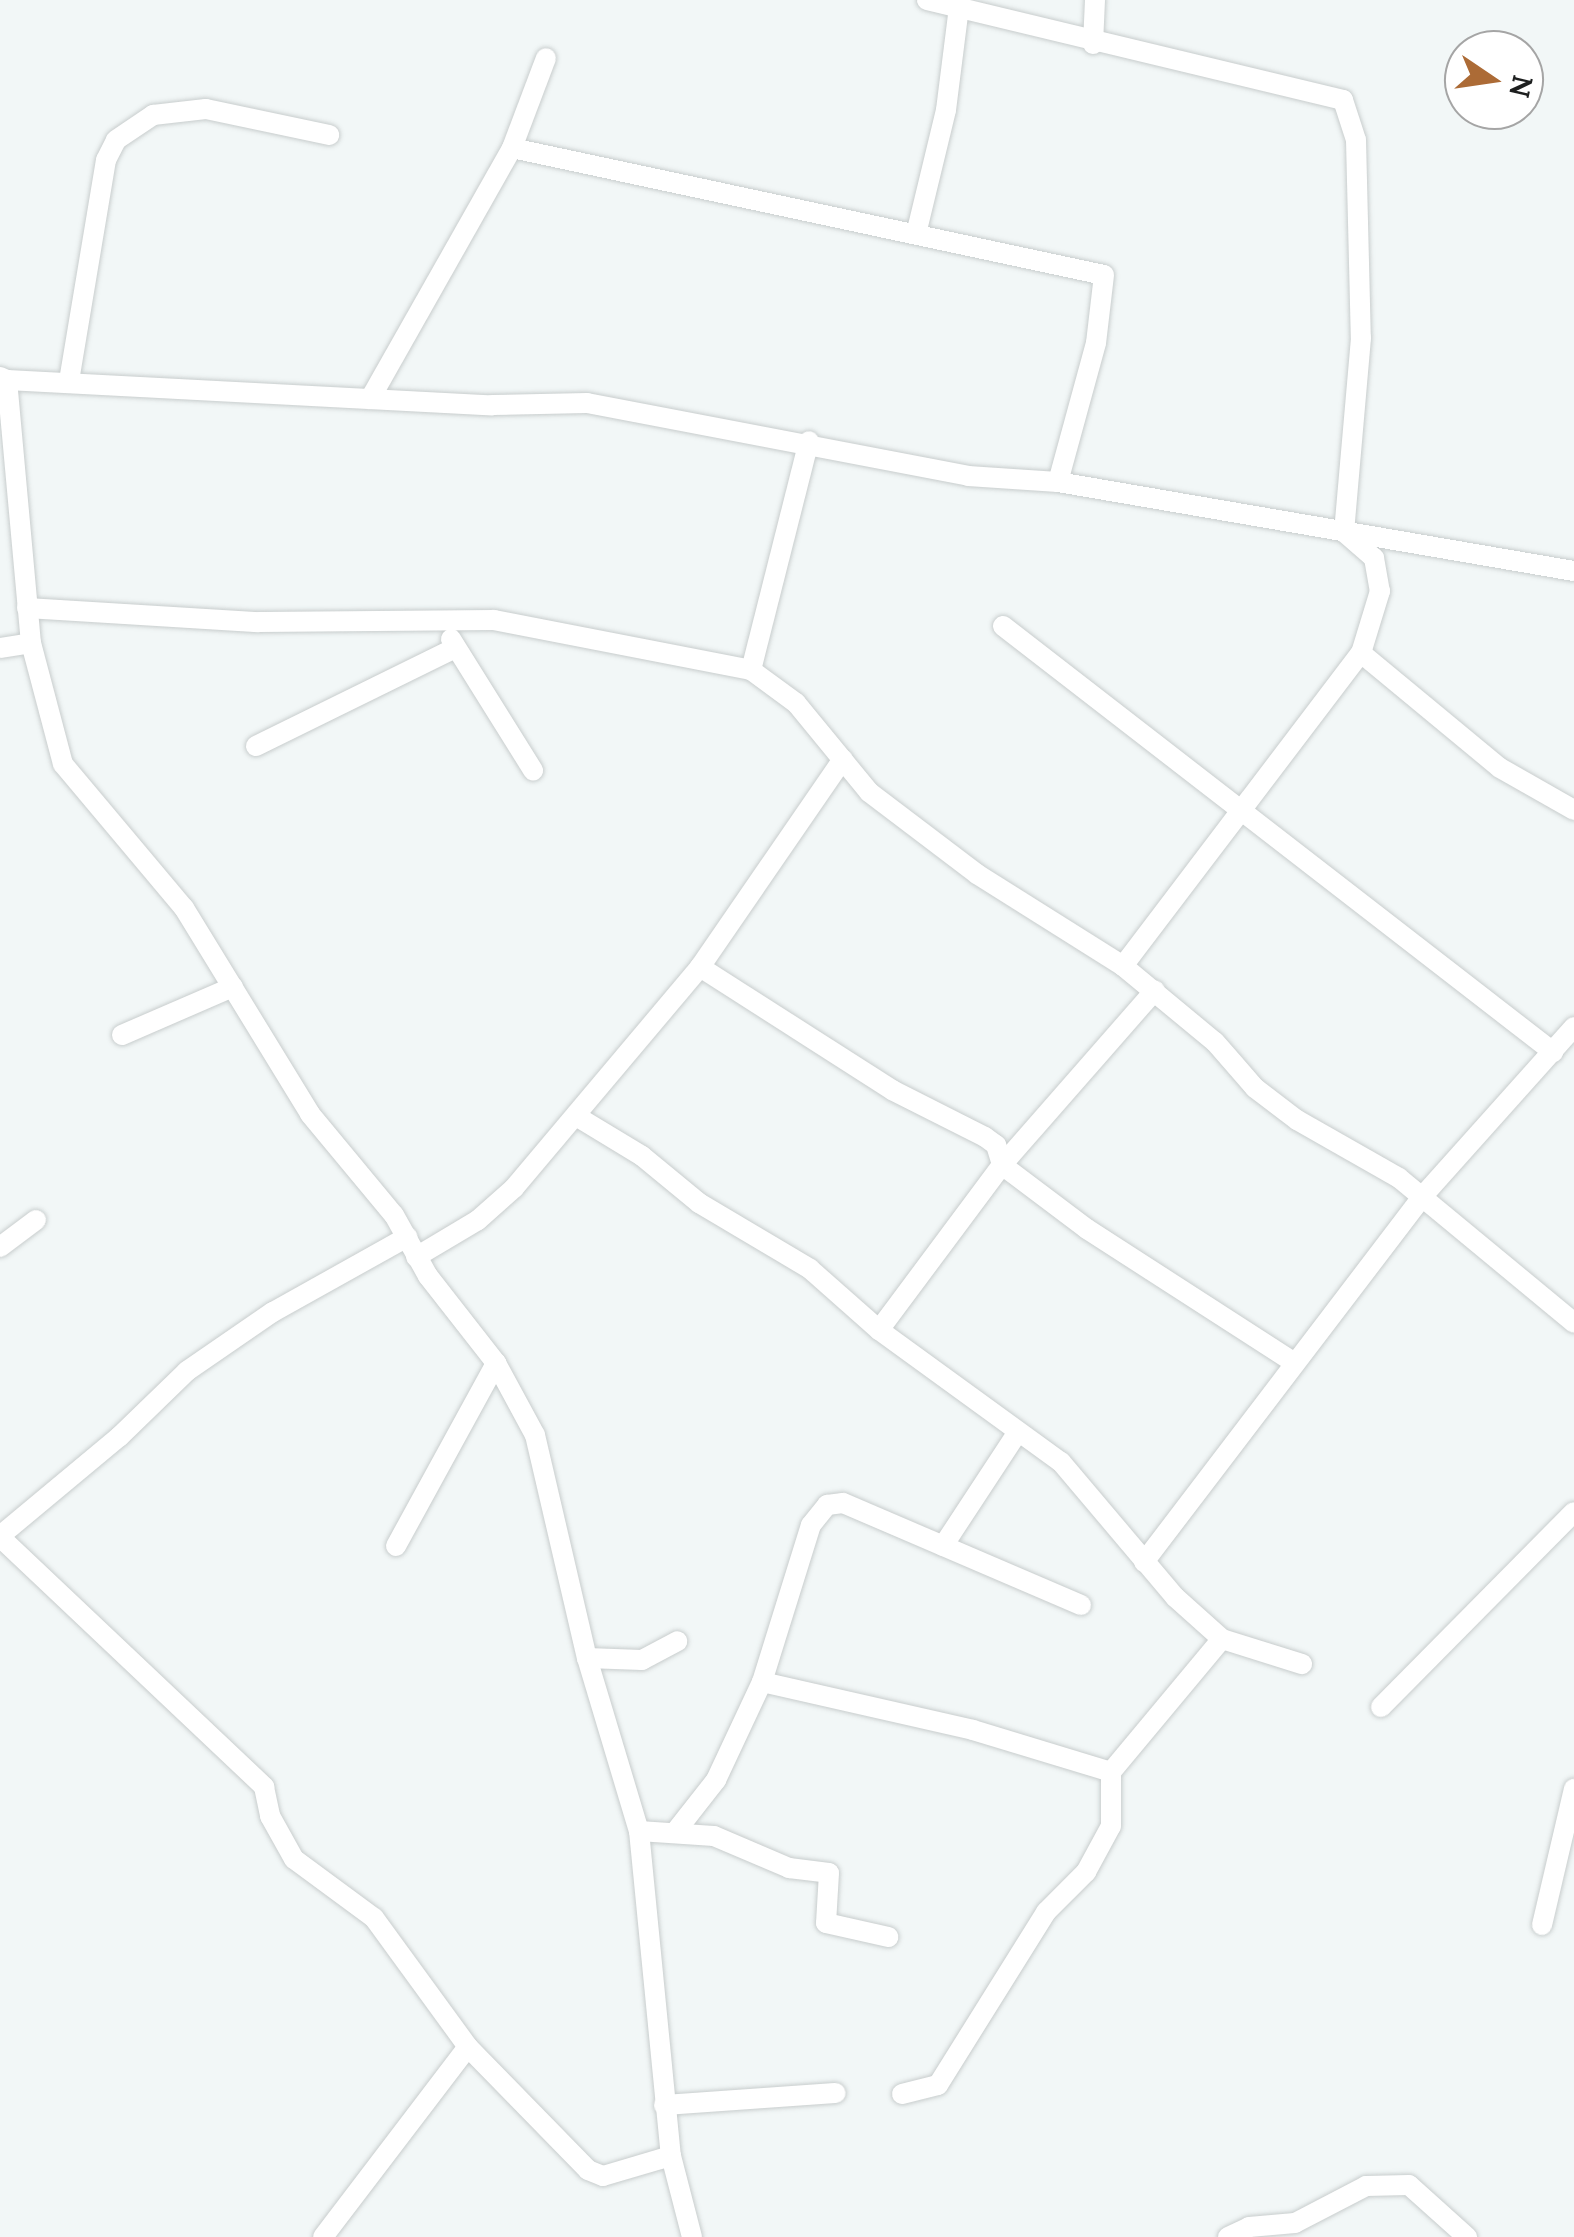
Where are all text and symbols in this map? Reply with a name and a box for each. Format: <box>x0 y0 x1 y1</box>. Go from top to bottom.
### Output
north arrow <box>1444 30 1544 130</box>
text: N <box>1501 72 1541 101</box>

